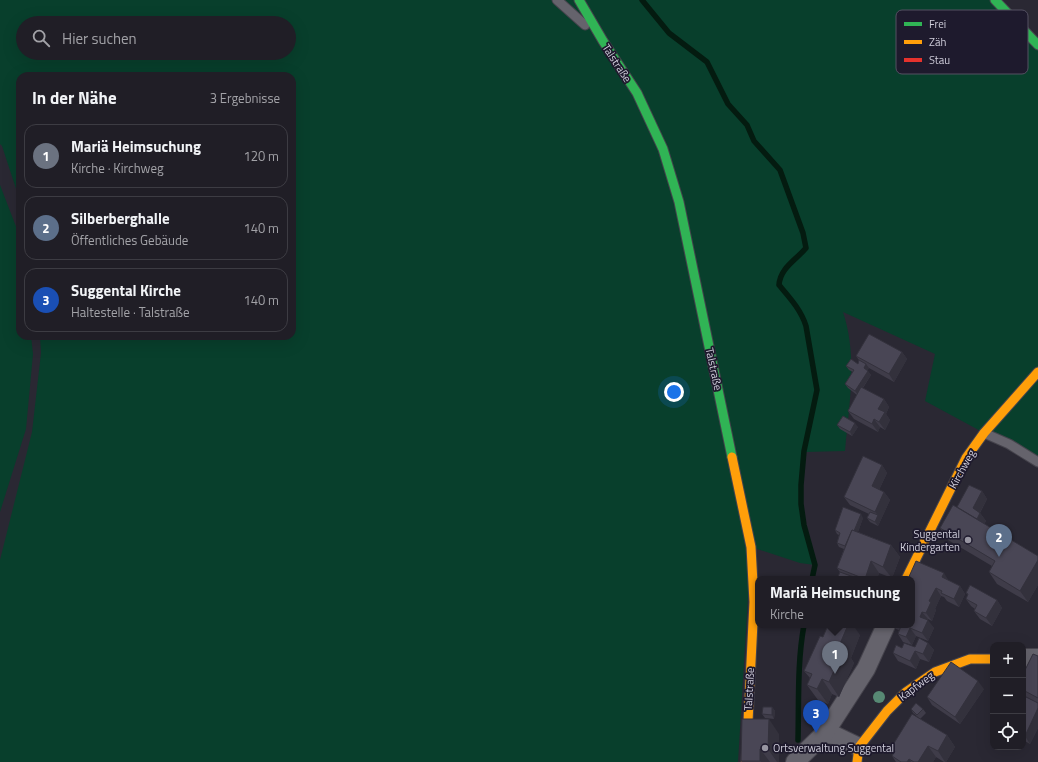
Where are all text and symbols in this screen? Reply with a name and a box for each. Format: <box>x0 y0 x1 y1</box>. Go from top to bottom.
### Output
legend <box>896 10 1028 74</box>
search box <box>16 16 296 60</box>
text: Frei <box>929 16 946 32</box>
icon: search <box>30 27 52 49</box>
text: Hier suchen <box>62 27 137 50</box>
text: Zäh <box>929 34 946 50</box>
street label: Talstraße <box>599 41 636 86</box>
text: Stau <box>929 52 950 68</box>
text: In der Nähe <box>32 85 117 111</box>
text: 3 Ergebnisse <box>210 88 280 108</box>
text: Mariä Heimsuchung <box>71 135 201 158</box>
text: 1 <box>42 146 50 166</box>
text: 120 m <box>243 146 279 166</box>
text: Kirche · Kirchweg <box>71 158 164 178</box>
text: Silberberghalle <box>71 207 170 230</box>
text: 2 <box>42 218 50 238</box>
text: 140 m <box>243 218 279 238</box>
text: Öffentliches Gebäude <box>71 230 188 250</box>
text: Suggental Kirche <box>71 279 181 302</box>
text: 3 <box>42 290 50 310</box>
text: 140 m <box>243 290 279 310</box>
text: Haltestelle · Talstraße <box>71 302 190 322</box>
street label: Talstraße <box>702 346 726 392</box>
your location <box>664 382 684 402</box>
street label: Kirchweg <box>945 446 979 491</box>
pin: 2 <box>986 524 1012 557</box>
place label: Suggental Kindergarten <box>900 526 960 555</box>
marker: Suggental Kindergarten <box>963 535 973 545</box>
popup <box>755 576 915 628</box>
text: Mariä Heimsuchung <box>770 581 900 604</box>
text: Kirche <box>770 604 804 624</box>
pin: 1 <box>822 641 848 674</box>
map controls <box>990 642 1026 750</box>
button: + <box>990 642 1026 678</box>
street label: Talstraße <box>740 667 758 711</box>
street label: Kapfweg <box>895 667 937 705</box>
button: − <box>990 678 1026 714</box>
pin: 3 <box>803 700 829 733</box>
button: locate <box>990 714 1026 750</box>
place label: Ortsverwaltung Suggental <box>773 740 894 756</box>
marker: Ortsverwaltung Suggental <box>760 743 770 753</box>

